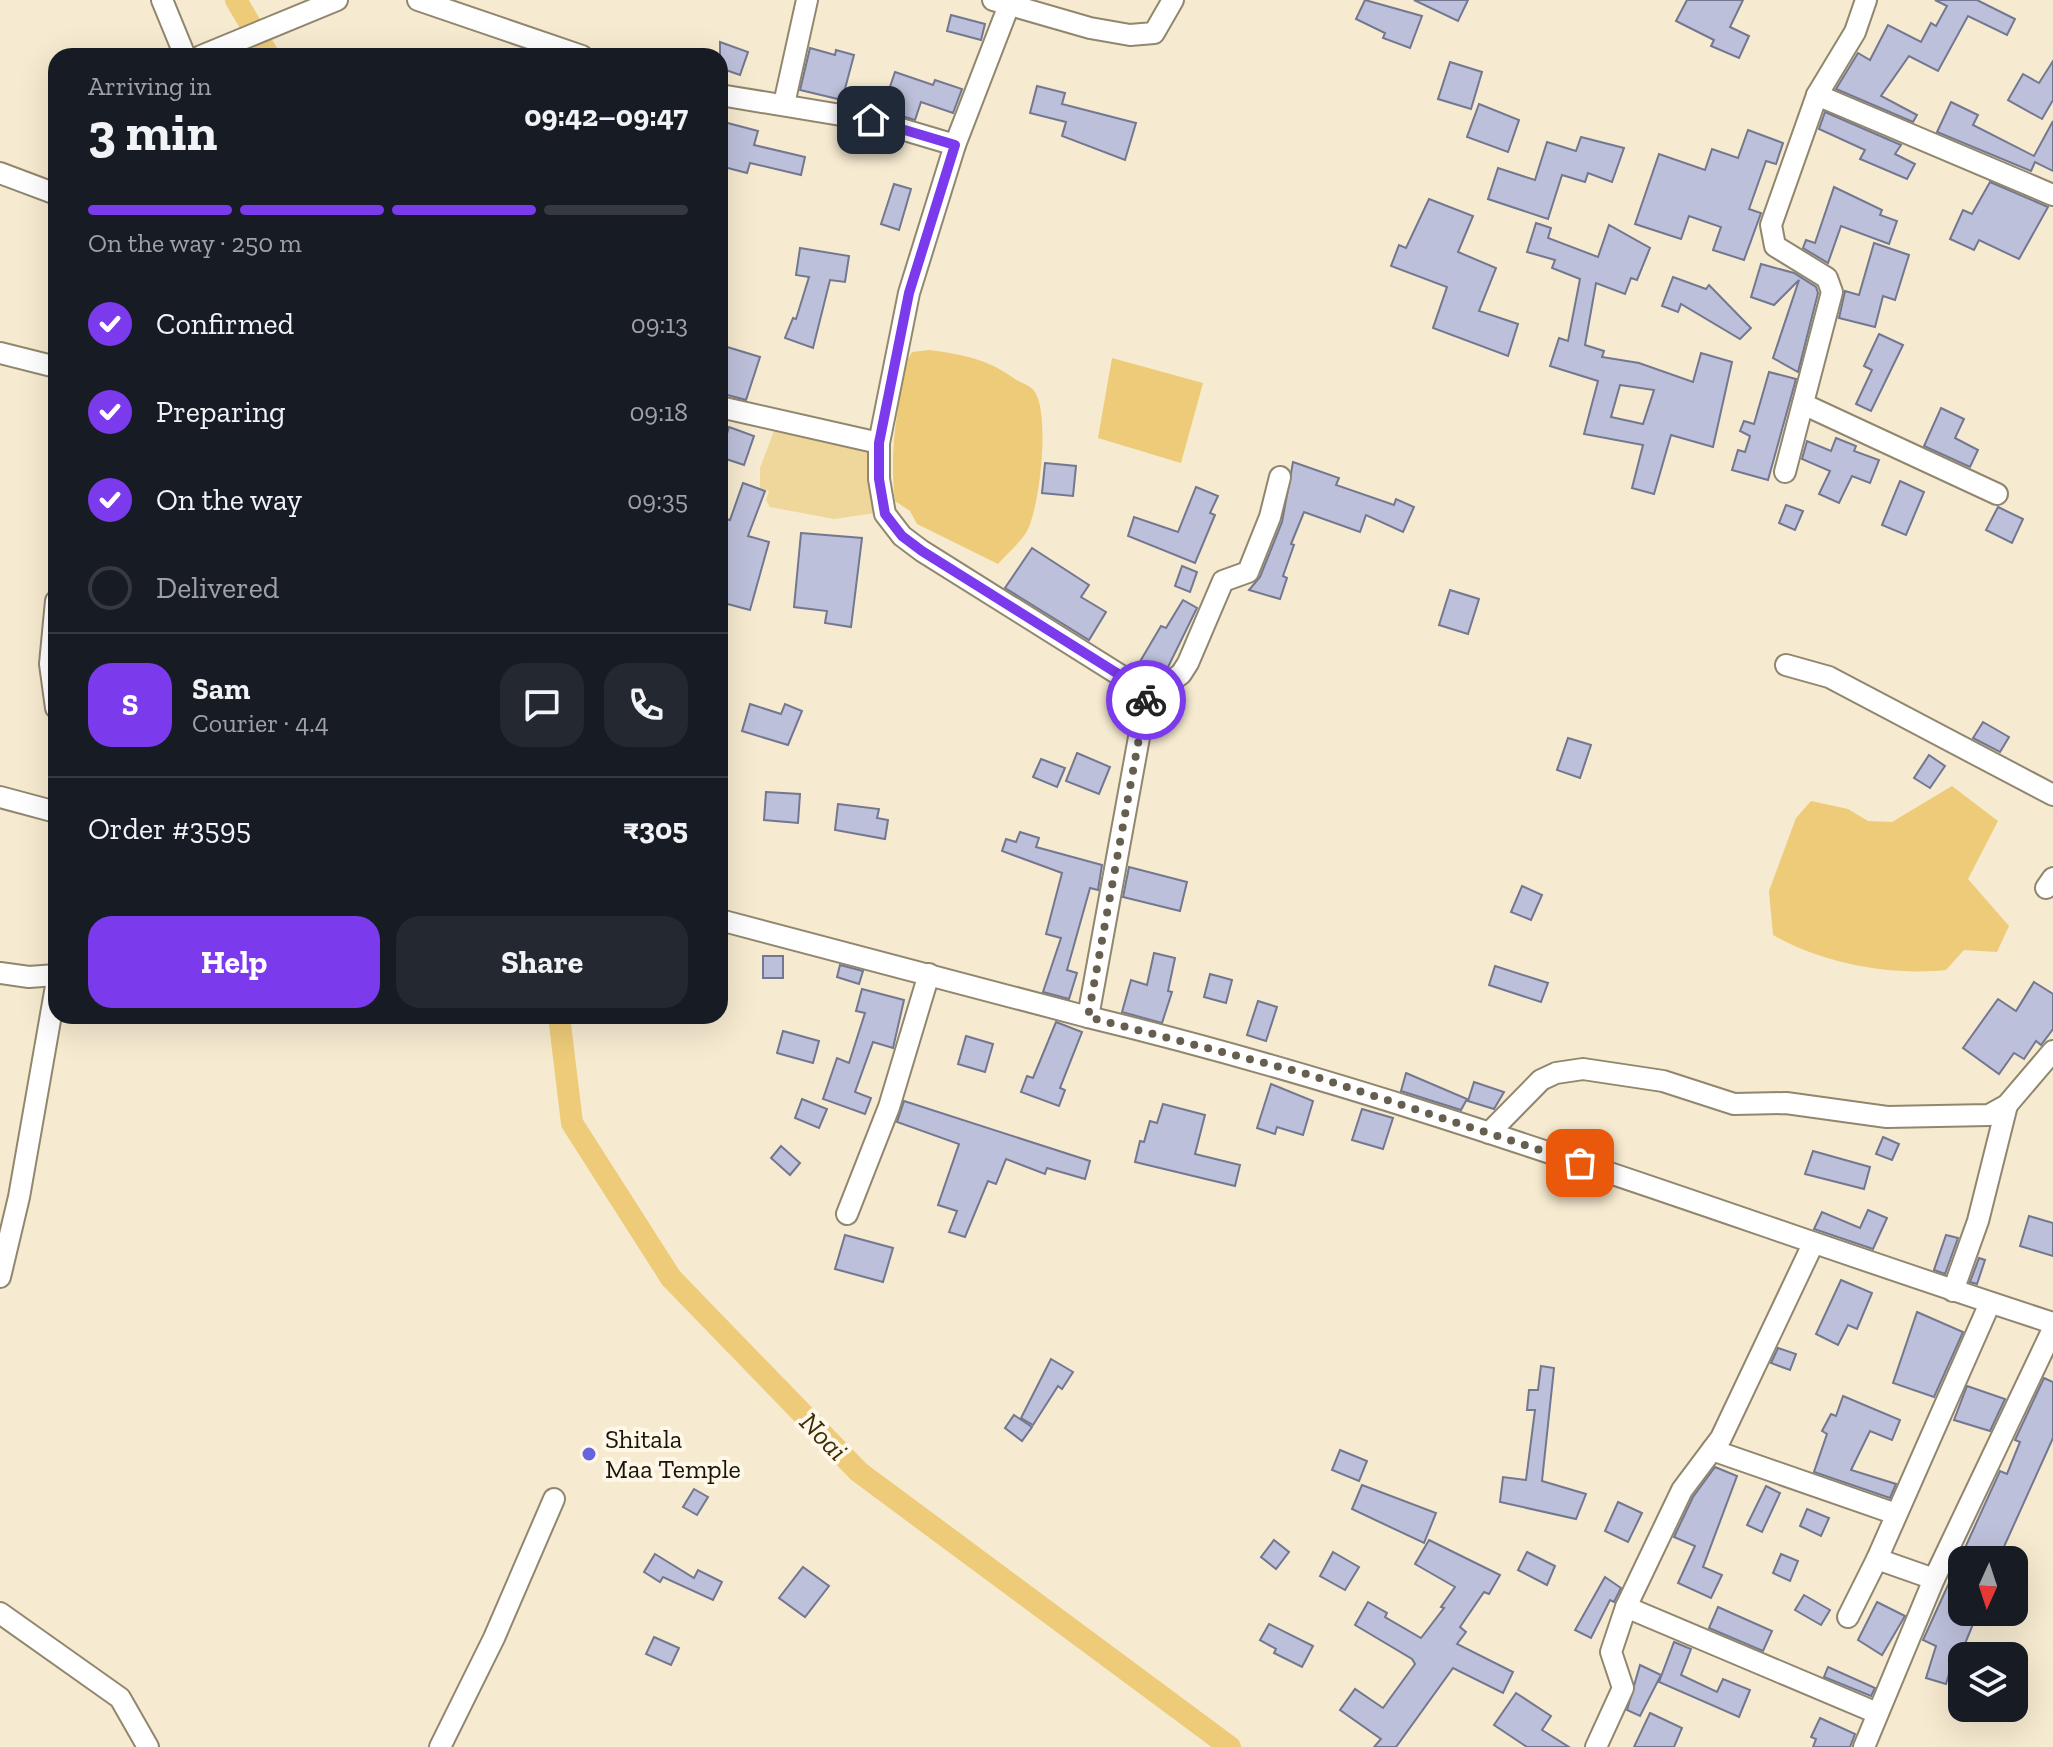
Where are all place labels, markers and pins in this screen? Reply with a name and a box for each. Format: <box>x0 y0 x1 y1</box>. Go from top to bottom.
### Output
pin <box>837 86 905 154</box>
pin <box>1546 1129 1614 1197</box>
place label: Shitala Maa Temple <box>605 1423 741 1485</box>
marker: Shitala Maa Temple <box>580 1445 598 1463</box>

